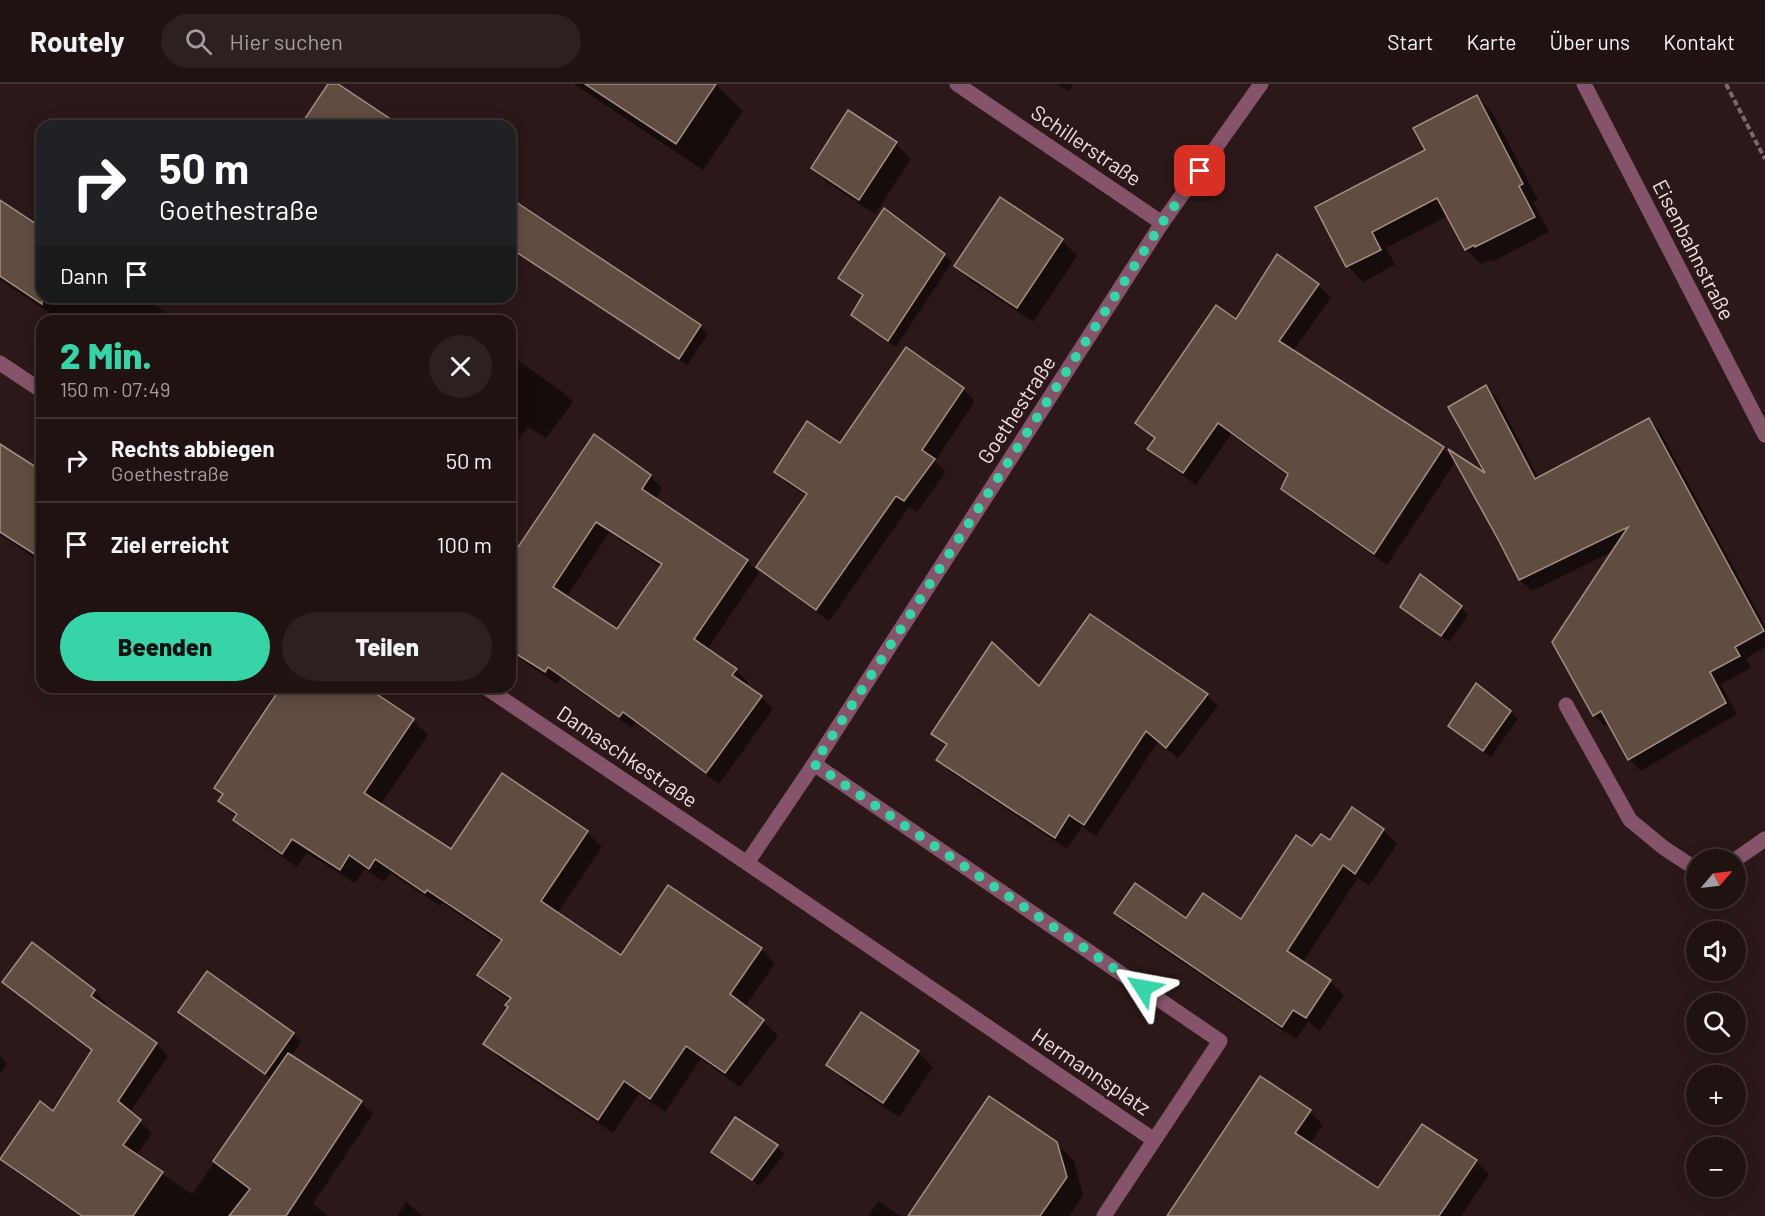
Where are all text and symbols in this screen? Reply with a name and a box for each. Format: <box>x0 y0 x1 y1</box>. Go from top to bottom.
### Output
search box <box>161 14 581 68</box>
text: Routely <box>30 24 125 58</box>
icon: search <box>182 25 215 58</box>
text: Hier suchen <box>230 28 343 54</box>
text: Start <box>1387 29 1434 54</box>
text: Karte <box>1467 29 1517 54</box>
text: Über uns <box>1550 29 1630 54</box>
text: Kontakt <box>1663 29 1735 54</box>
street label: Schillerstraße <box>1027 99 1147 191</box>
text: 50 m <box>159 142 249 192</box>
icon: right <box>60 144 138 222</box>
pin <box>1174 145 1225 196</box>
icon: arrive <box>1183 154 1216 187</box>
street label: Eisenbahnstraße <box>1648 175 1741 324</box>
text: Goethestraße <box>159 193 319 225</box>
icon: arrive <box>120 258 153 291</box>
text: Dann <box>60 262 108 288</box>
text: 2 Min. <box>60 333 152 376</box>
button: close <box>429 335 492 398</box>
street label: Goethestraße <box>971 350 1060 468</box>
text: 150 m · 07:49 <box>60 377 170 401</box>
text: Rechts abbiegen <box>111 435 274 461</box>
icon: right <box>60 444 93 477</box>
text: 50 m <box>446 447 492 473</box>
text: Goethestraße <box>111 461 229 485</box>
icon: arrive <box>60 528 93 561</box>
text: Ziel erreicht <box>111 531 229 557</box>
text: 100 m <box>437 531 492 557</box>
button: Beenden <box>60 612 270 681</box>
button: Teilen <box>282 612 492 681</box>
street label: Damaschkestraße <box>553 700 703 812</box>
north arrow <box>1686 849 1746 909</box>
map controls <box>1686 849 1746 1197</box>
button: sound <box>1686 921 1746 981</box>
position arrow <box>1111 956 1175 1020</box>
button: search <box>1686 993 1746 1053</box>
street label: Hermannsplatz <box>1028 1022 1156 1120</box>
button: + <box>1686 1065 1746 1125</box>
button: − <box>1686 1137 1746 1197</box>

